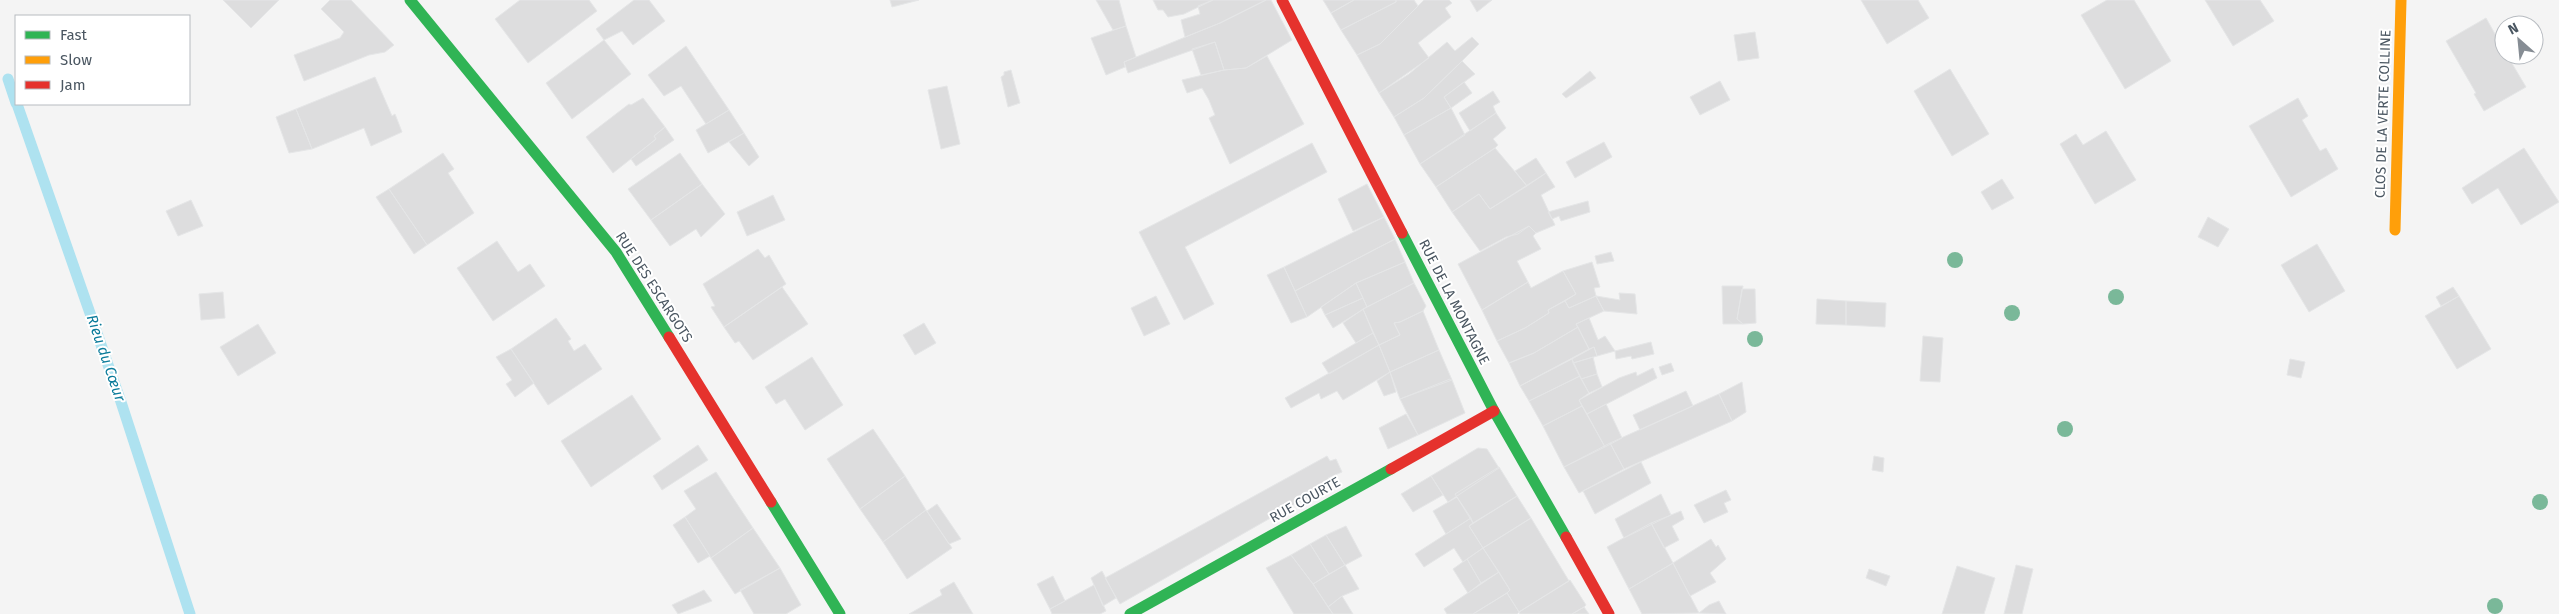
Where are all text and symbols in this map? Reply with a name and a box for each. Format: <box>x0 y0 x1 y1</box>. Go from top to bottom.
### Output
legend <box>15 15 190 105</box>
north arrow <box>2494 15 2544 65</box>
text: N <box>2505 19 2521 39</box>
text: Fast <box>60 26 87 44</box>
street label: CLOS DE LA VERTE COLLINE <box>2372 30 2394 198</box>
text: Slow <box>60 51 92 69</box>
text: Jam <box>60 76 86 94</box>
street label: RUE DES ESCARGOTS <box>612 229 696 346</box>
street label: RUE DE LA MONTAGNE <box>1415 237 1493 367</box>
water label: Rieu du Cœur <box>83 312 130 405</box>
street label: RUE COURTE <box>1267 474 1343 526</box>

